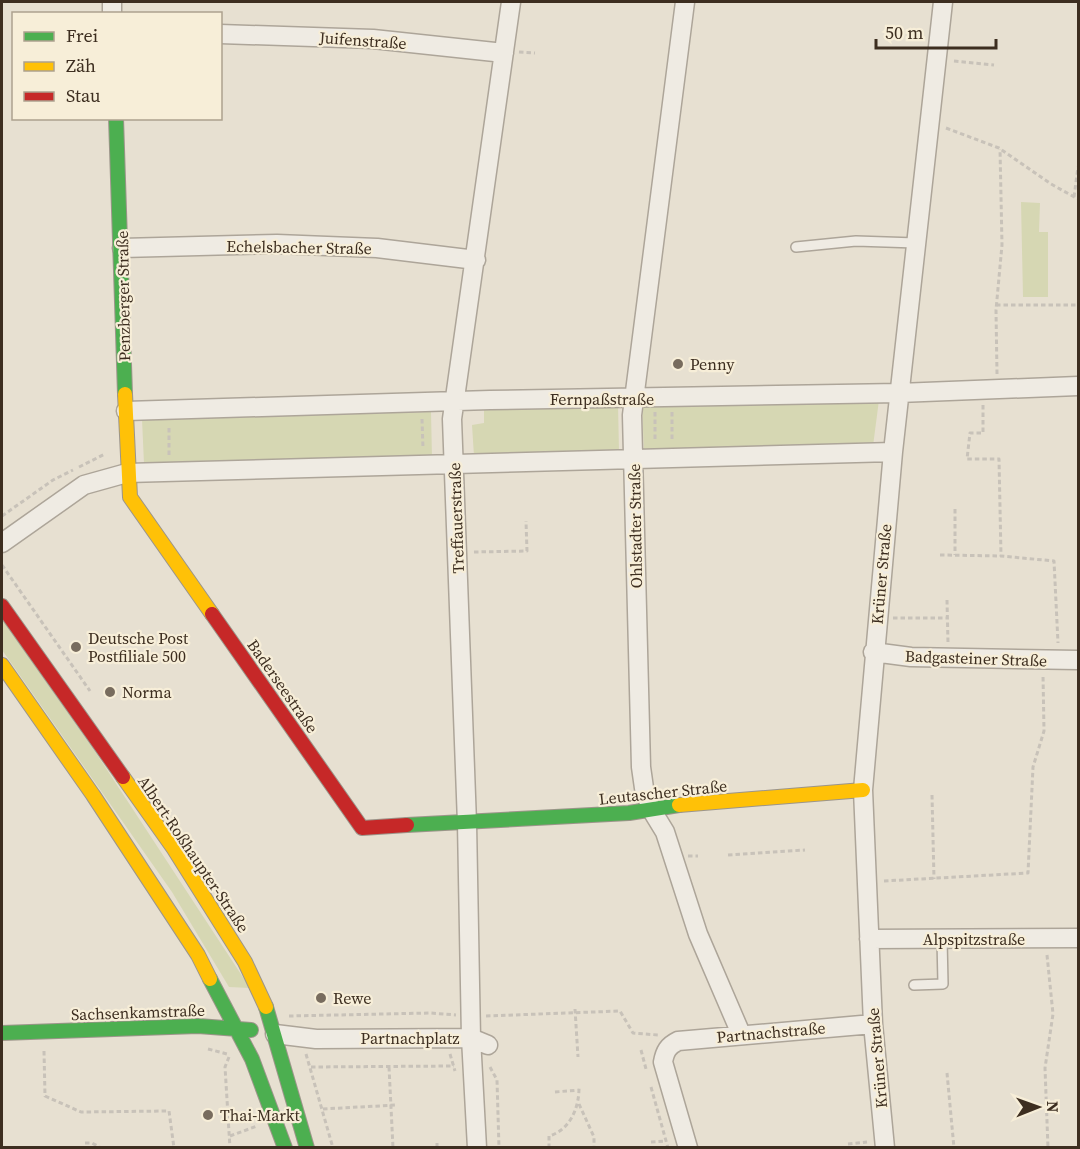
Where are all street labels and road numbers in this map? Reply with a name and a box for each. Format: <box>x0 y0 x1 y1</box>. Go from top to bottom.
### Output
street label: Juifenstraße <box>318 26 407 54</box>
street label: Penzberger Straße <box>111 230 135 362</box>
street label: Echelsbacher Straße <box>226 235 372 259</box>
street label: Fernpaßstraße <box>550 388 654 410</box>
street label: Treffauerstraße <box>443 462 469 574</box>
street label: Ohlstadter Straße <box>623 464 647 588</box>
street label: Krüner Straße <box>866 523 896 625</box>
street label: Baderseestraße <box>242 635 324 737</box>
street label: Badgasteiner Straße <box>905 645 1047 671</box>
street label: Albert-Roßhaupter-Straße <box>133 771 255 937</box>
street label: Leutascher Straße <box>598 774 728 810</box>
street label: Alpspitzstraße <box>923 928 1025 950</box>
street label: Sachsenkamstraße <box>71 999 205 1025</box>
street label: Krüner Straße <box>862 1007 892 1109</box>
street label: Partnachstraße <box>716 1016 826 1048</box>
street label: Partnachplatz <box>360 1027 460 1049</box>

